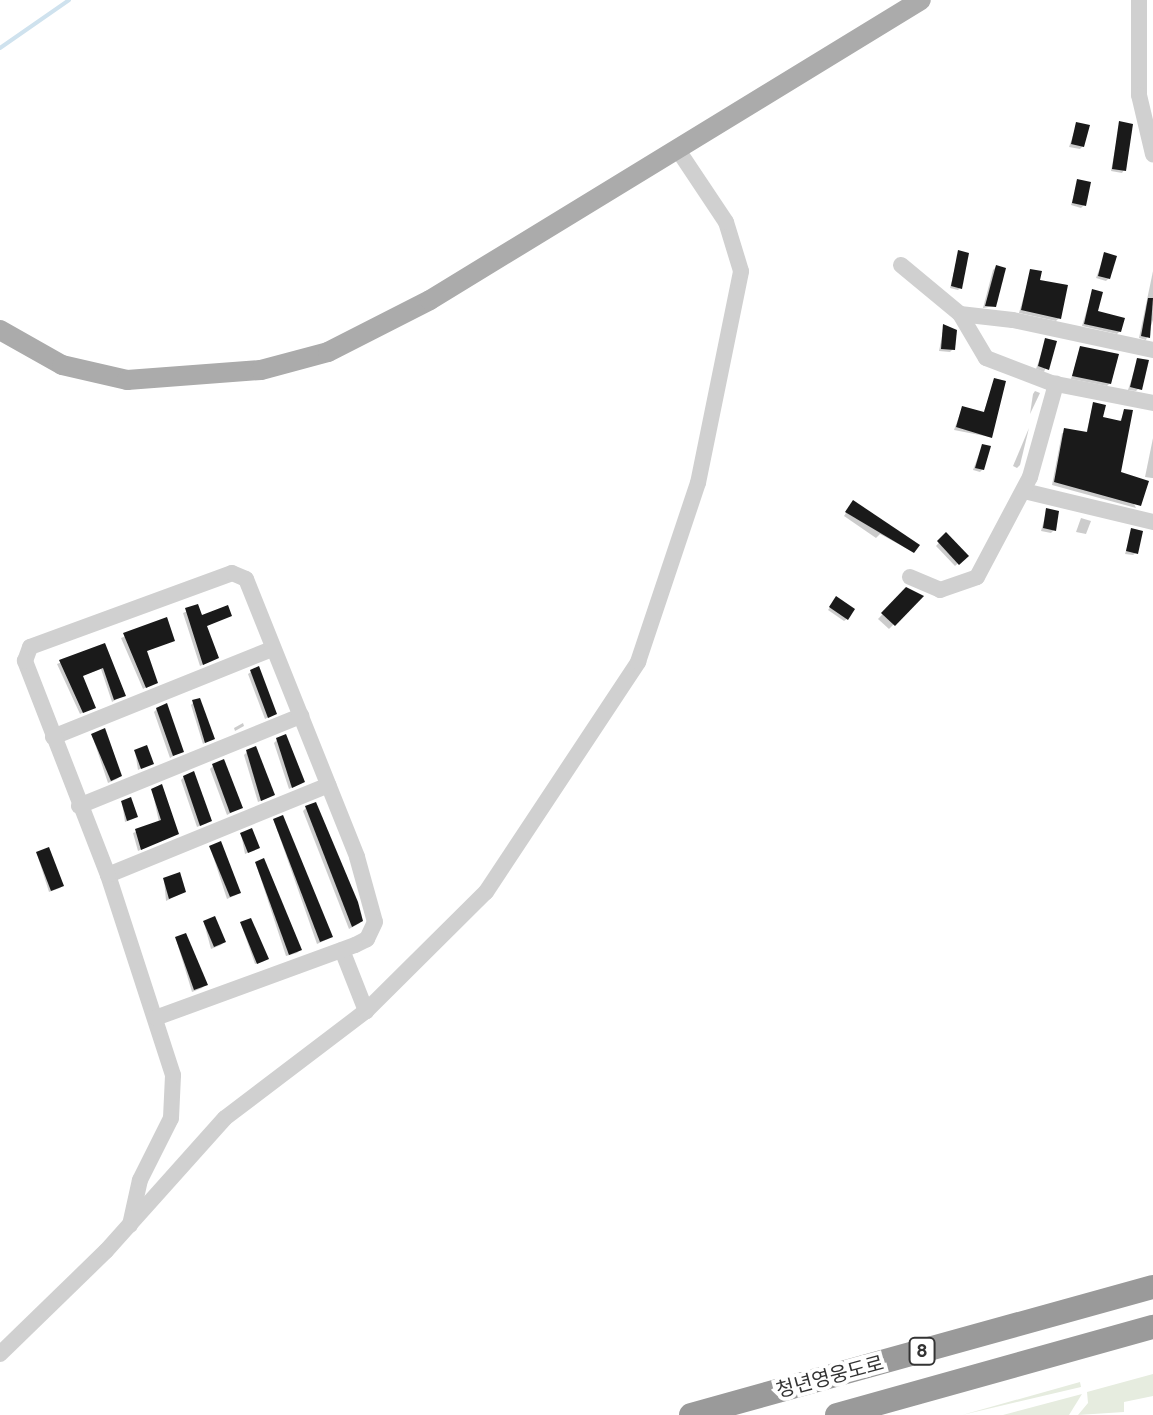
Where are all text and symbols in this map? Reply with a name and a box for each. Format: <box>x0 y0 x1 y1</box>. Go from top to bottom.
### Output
road number: 8 <box>908 1337 936 1365</box>
street label: 청년영웅도로 <box>774 1351 886 1403</box>

